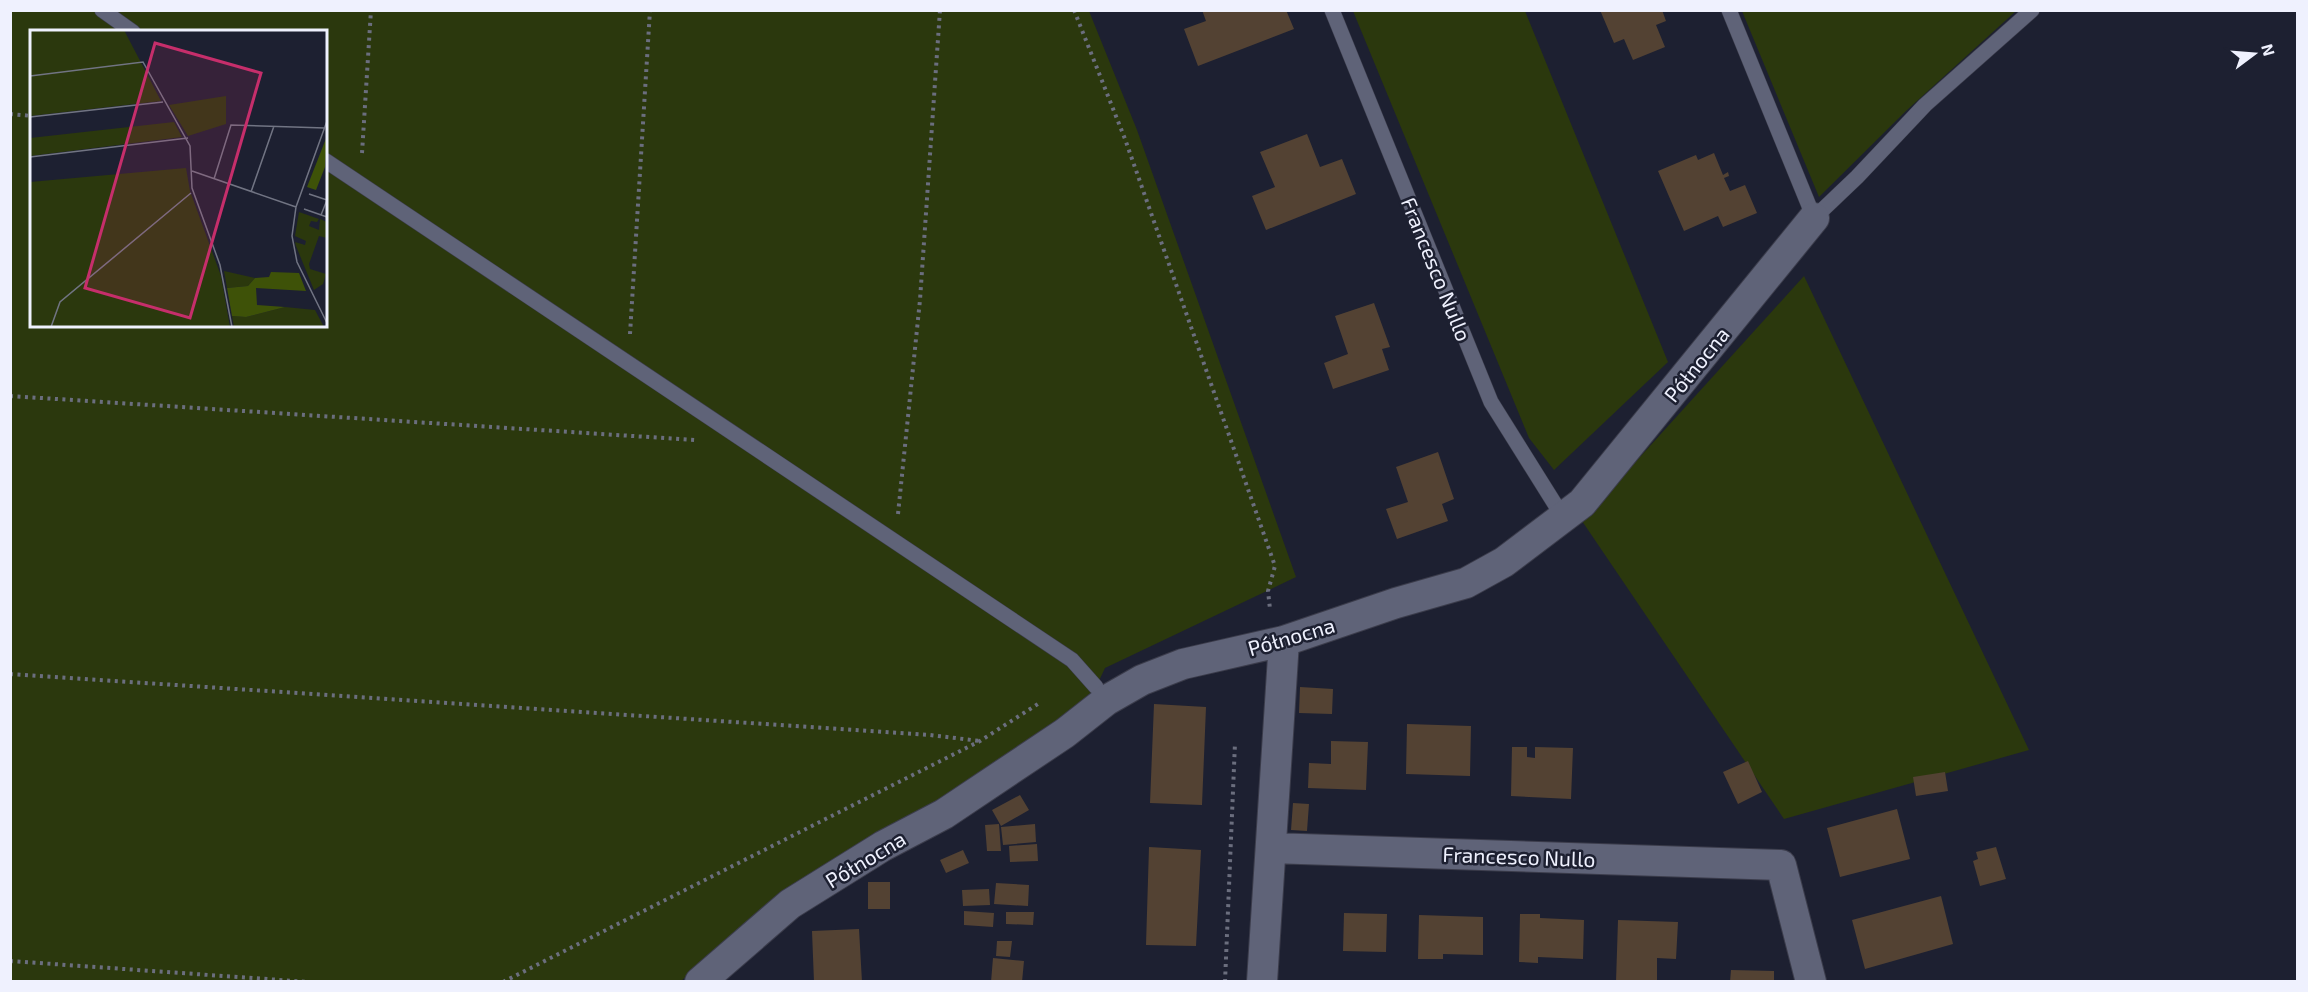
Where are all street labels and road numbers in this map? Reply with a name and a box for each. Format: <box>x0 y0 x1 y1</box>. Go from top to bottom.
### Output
street label: Francesco Nullo <box>1397 193 1477 345</box>
street label: Północna <box>1658 321 1734 407</box>
street label: Północna <box>1245 612 1337 660</box>
street label: Północna <box>820 825 910 893</box>
street label: Francesco Nullo <box>1442 841 1596 871</box>

